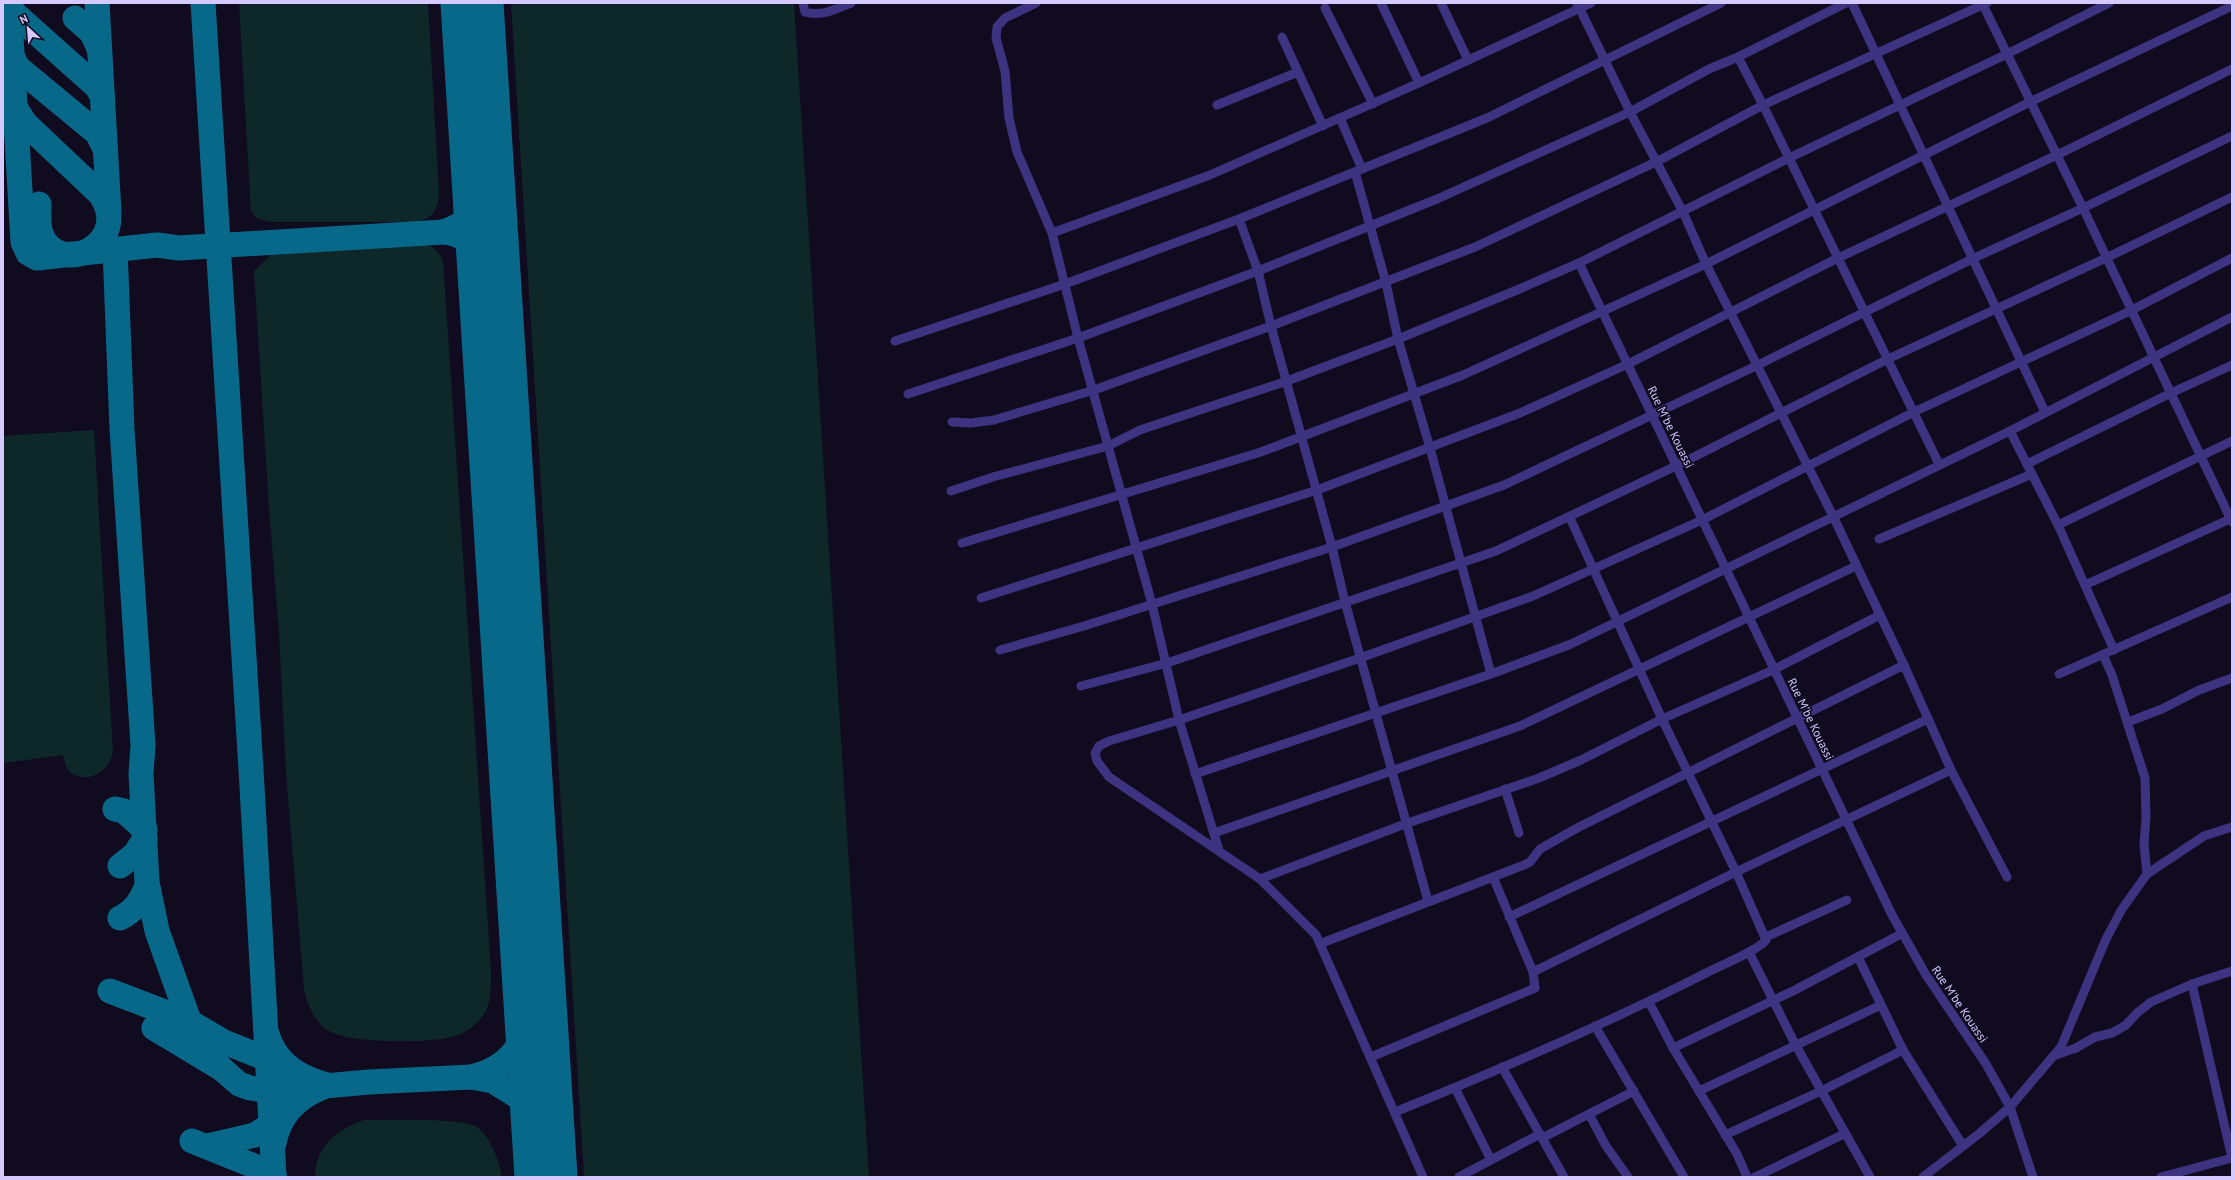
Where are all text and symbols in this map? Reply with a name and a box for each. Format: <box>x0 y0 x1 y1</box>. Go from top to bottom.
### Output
north arrow <box>8 8 48 48</box>
text: N <box>17 11 30 27</box>
street label: Rue M'be Kouassi <box>1645 383 1697 471</box>
street label: Rue M'be Kouassi <box>1785 675 1837 763</box>
street label: Rue M'be Kouassi <box>1929 963 1991 1045</box>

